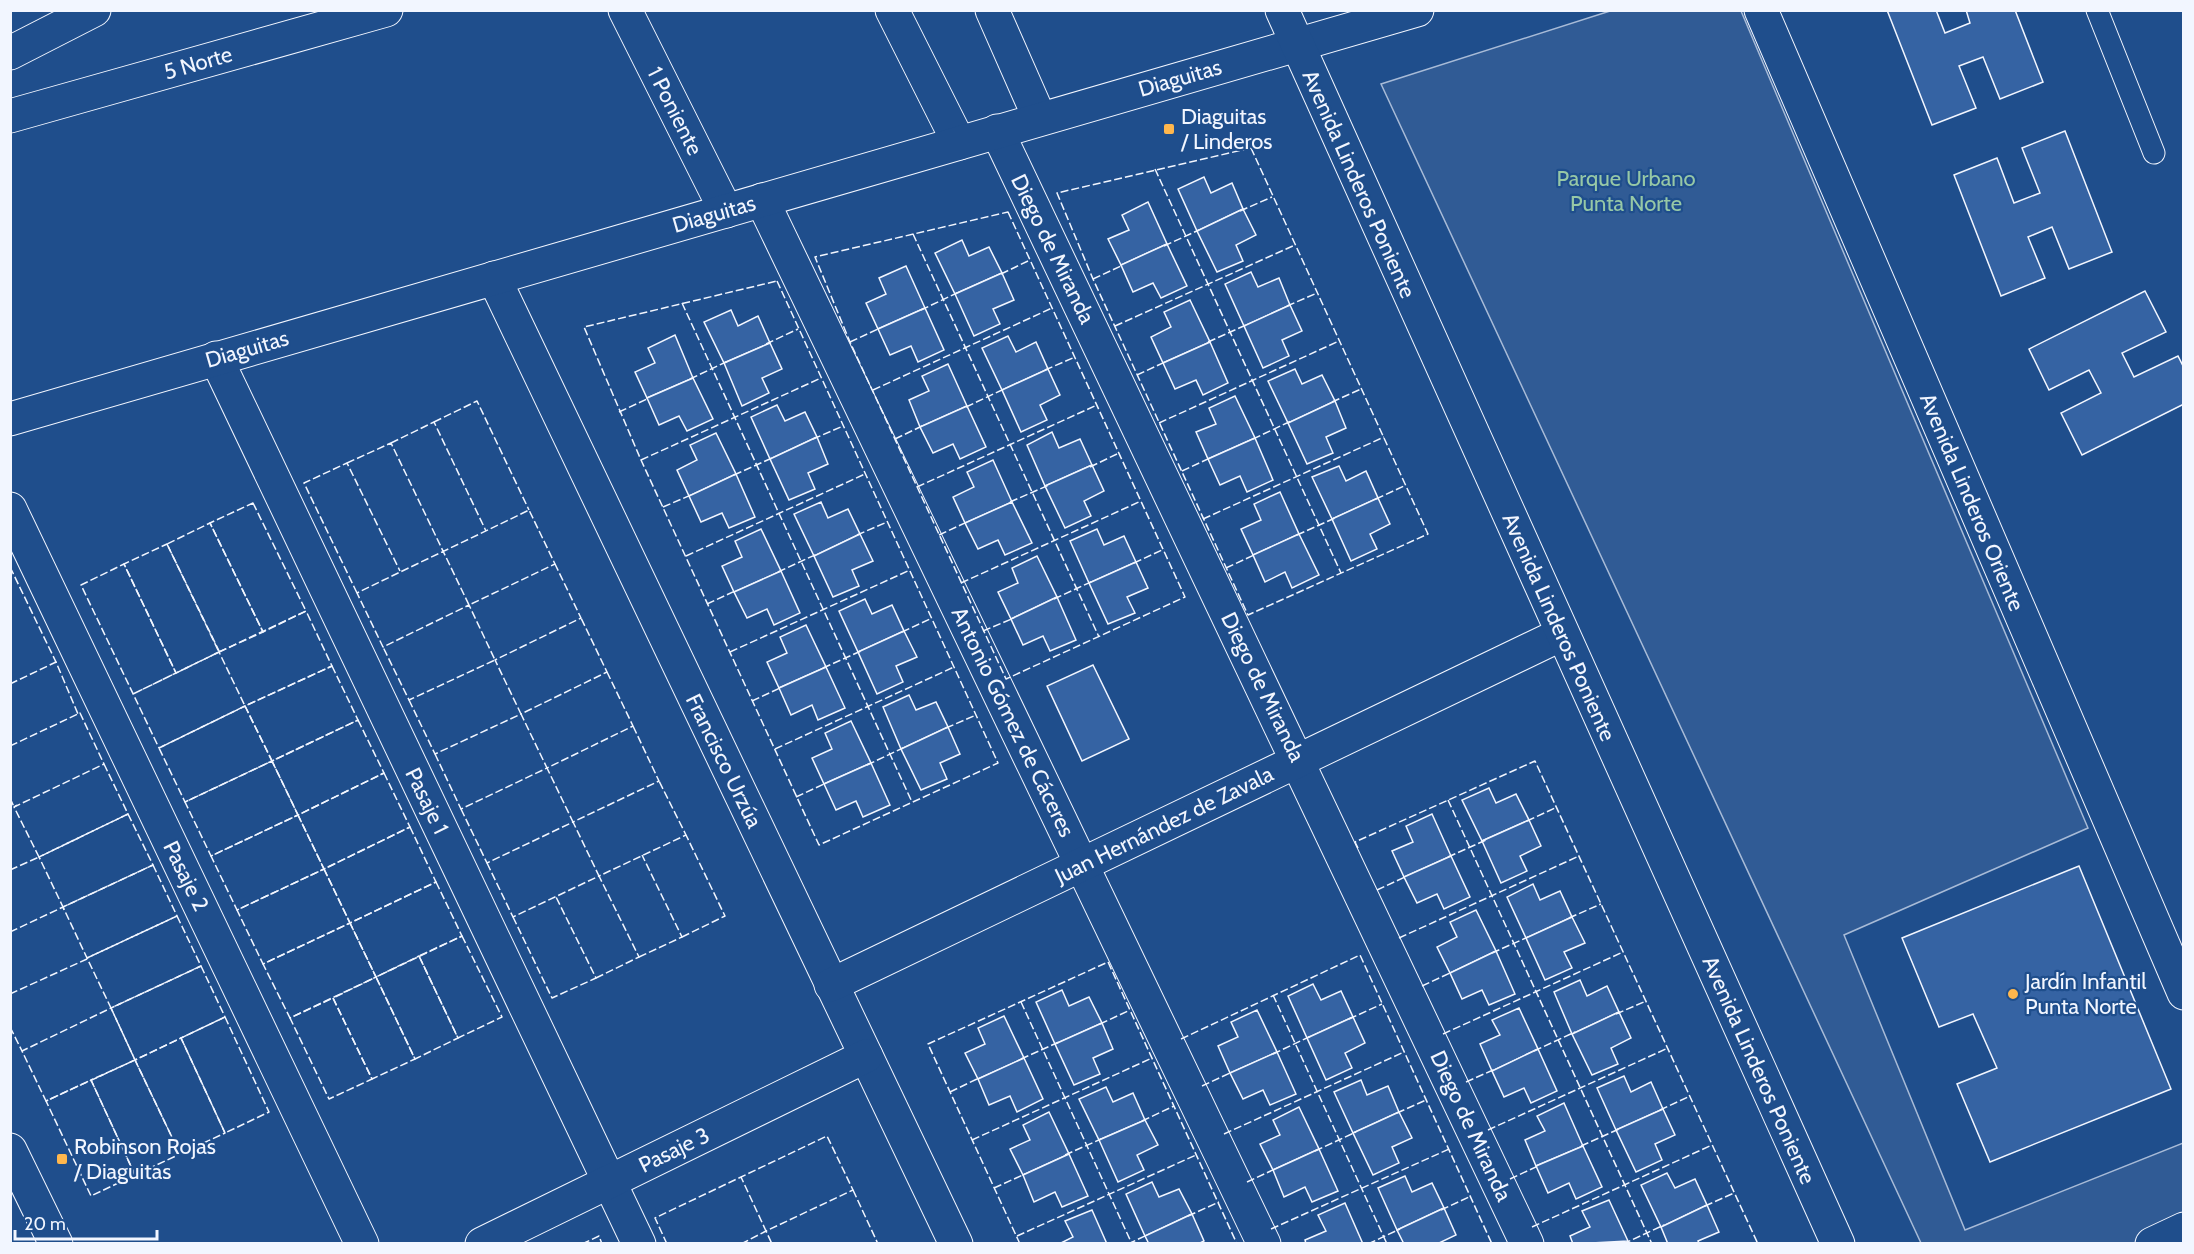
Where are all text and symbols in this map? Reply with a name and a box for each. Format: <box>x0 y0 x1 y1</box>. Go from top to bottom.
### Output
street label: 5 Norte <box>161 40 235 86</box>
street label: Diaguitas <box>1135 53 1225 103</box>
street label: 1 Poniente <box>641 62 709 160</box>
street label: Avenida Linderos Poniente <box>1296 66 1422 302</box>
place label: Diaguitas / Linderos <box>1180 103 1272 155</box>
marker: Diaguitas / Linderos <box>1162 122 1176 136</box>
park label: Parque Urbano Punta Norte <box>1556 165 1696 217</box>
street label: Diego de Miranda <box>1005 170 1101 329</box>
street label: Diaguitas <box>669 189 759 239</box>
street label: Diaguitas <box>202 324 292 374</box>
street label: Avenida Linderos Oriente <box>1914 389 2030 615</box>
street label: Avenida Linderos Poniente <box>1496 509 1622 745</box>
street label: Antonio Gómez de Cáceres <box>946 603 1080 841</box>
street label: Diego de Miranda <box>1215 608 1311 767</box>
street label: Francisco Urzúa <box>680 690 768 833</box>
street label: Juan Hernández de Zavala <box>1050 760 1278 890</box>
street label: Pasaje 1 <box>399 763 455 839</box>
street label: Pasaje 2 <box>157 836 215 916</box>
street label: Avenida Linderos Poniente <box>1696 952 1822 1188</box>
place label: Jardín Infantil Punta Norte <box>2024 968 2147 1020</box>
marker: Jardín Infantil Punta Norte <box>2006 987 2020 1001</box>
street label: Diego de Miranda <box>1424 1046 1518 1206</box>
street label: Pasaje 3 <box>634 1121 714 1179</box>
place label: Robinson Rojas / Diaguitas <box>73 1133 216 1185</box>
marker: Robinson Rojas / Diaguitas <box>55 1152 69 1166</box>
scale bar <box>15 1203 158 1241</box>
text: 20 m <box>24 1213 66 1235</box>

